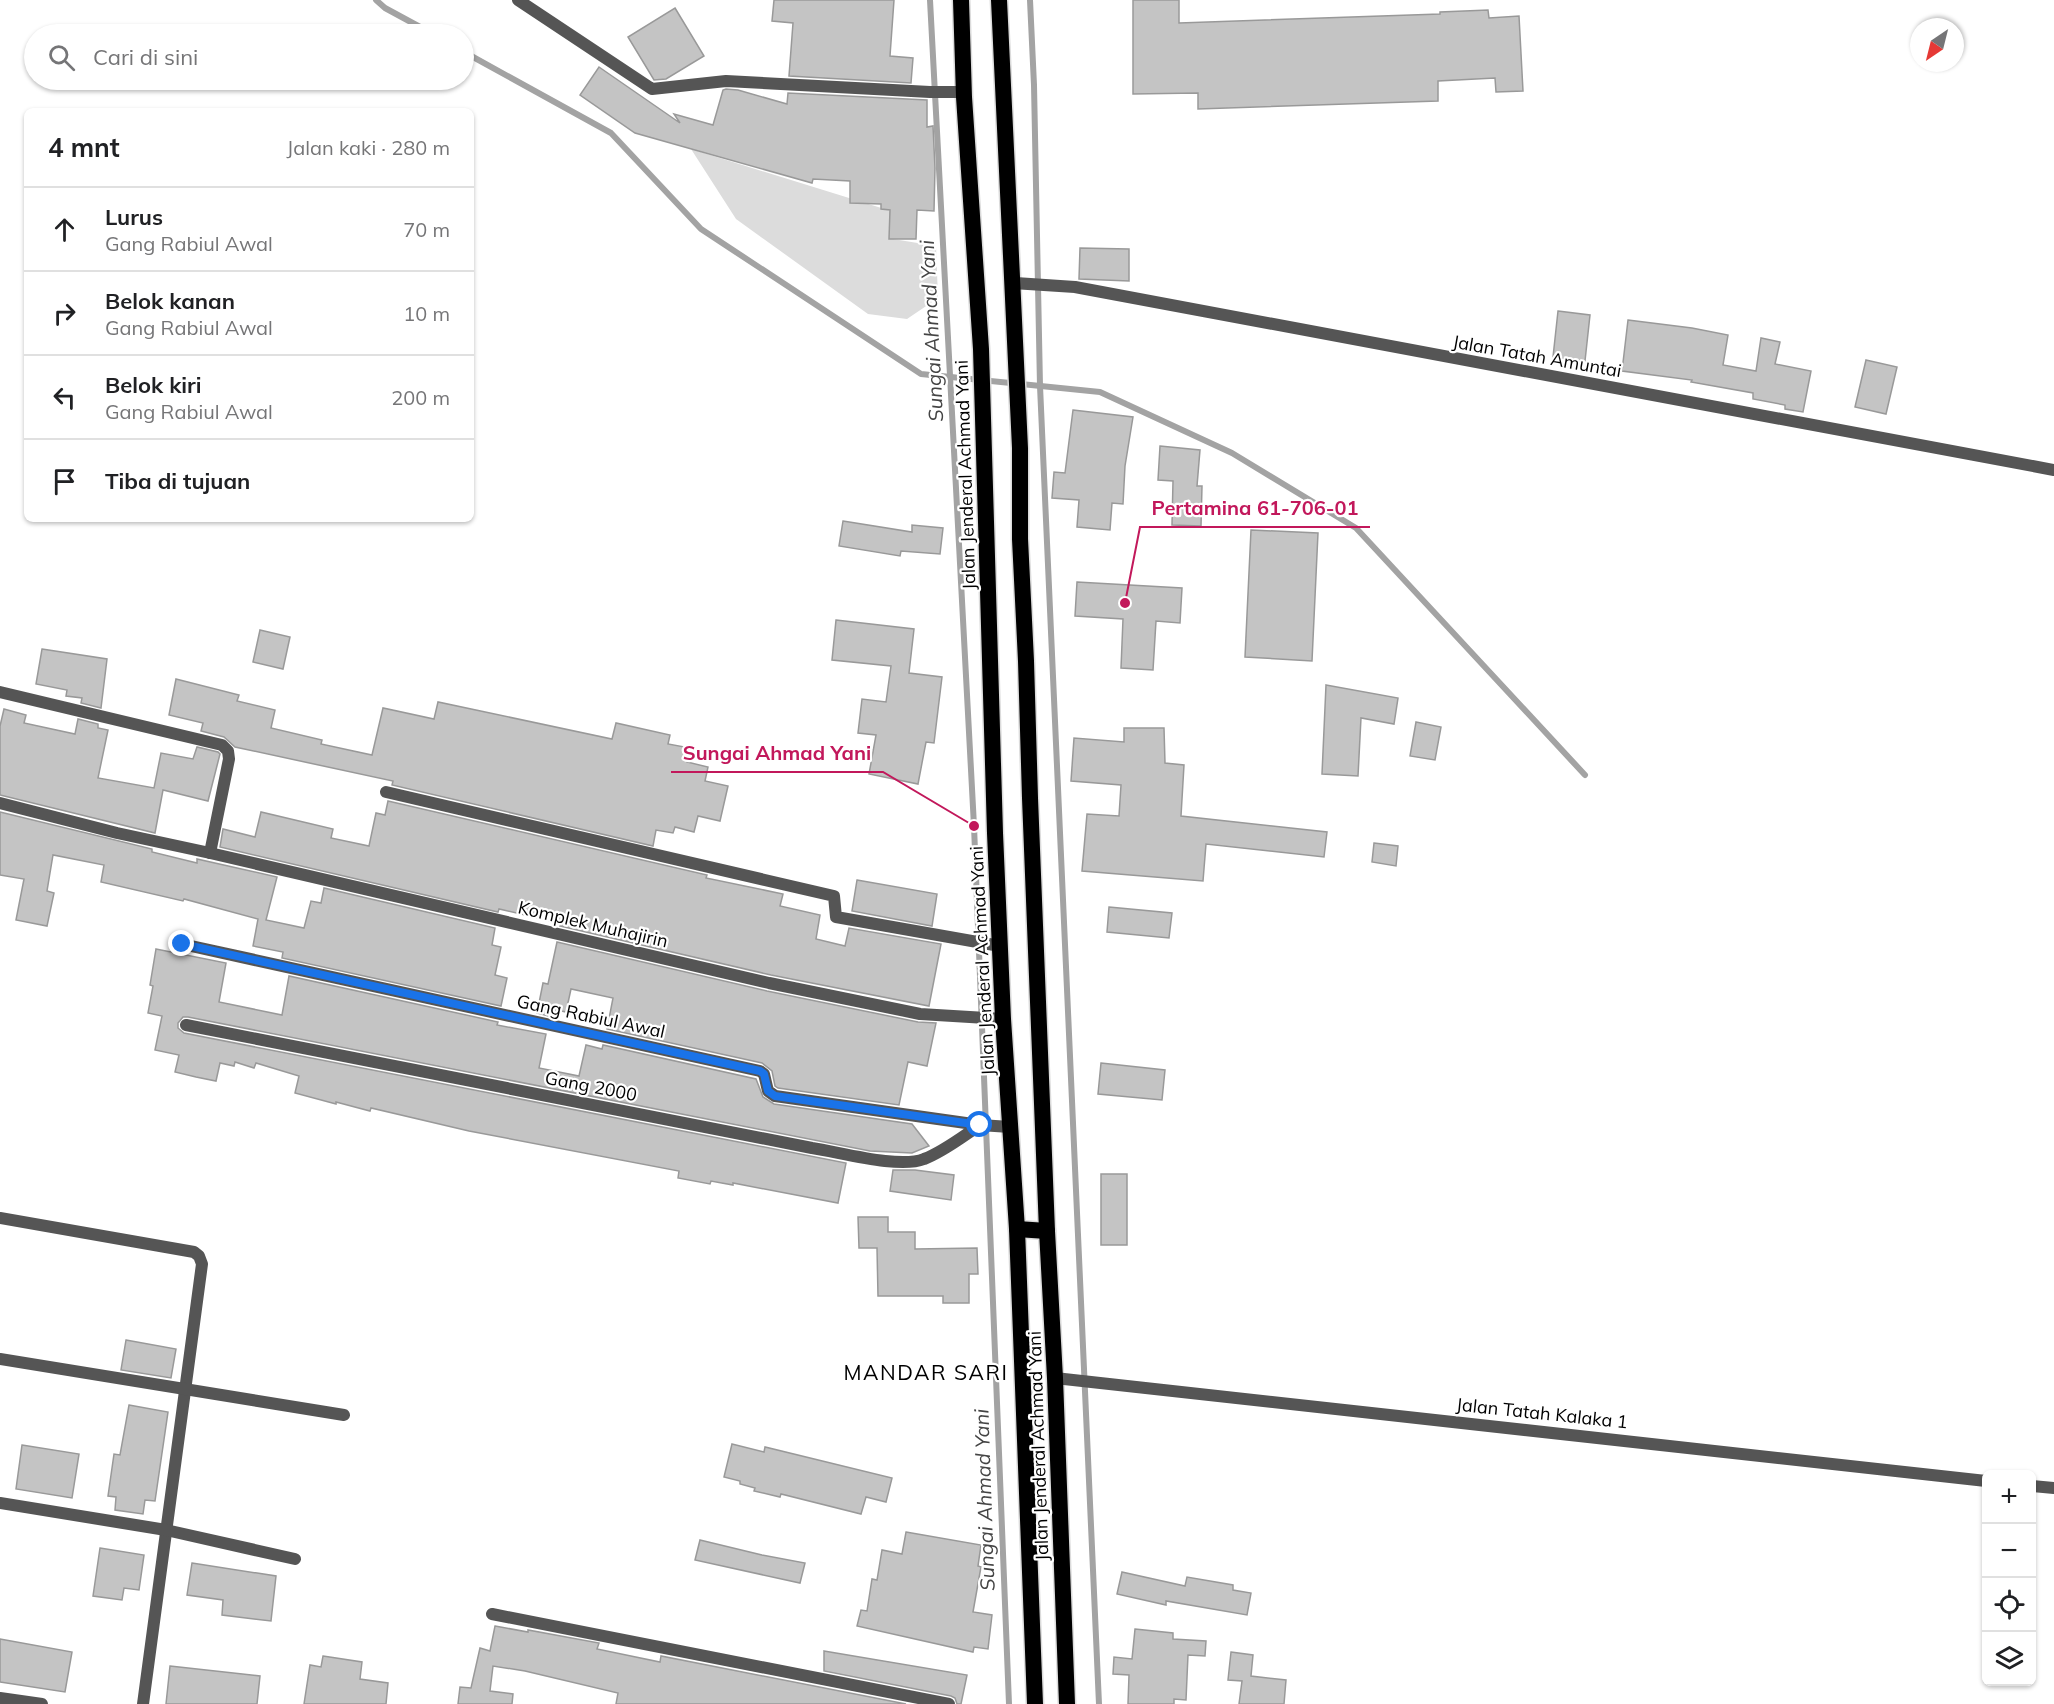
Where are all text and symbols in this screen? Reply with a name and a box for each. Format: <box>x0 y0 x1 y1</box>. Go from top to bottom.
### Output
north arrow <box>1910 18 1964 72</box>
search box <box>24 24 474 90</box>
icon: search <box>45 41 78 74</box>
text: Cari di sini <box>93 43 198 71</box>
text: 4 mnt <box>48 131 120 164</box>
text: Jalan kaki · 280 m <box>287 135 450 160</box>
text: Lurus <box>105 203 163 231</box>
icon: ahead <box>48 213 81 246</box>
text: 70 m <box>403 217 450 242</box>
text: Gang Rabiul Awal <box>105 231 273 256</box>
water label: Sungai Ahmad Yani <box>914 239 948 423</box>
text: Belok kanan <box>105 287 235 315</box>
icon: right <box>48 297 81 330</box>
text: 10 m <box>403 301 450 326</box>
text: Gang Rabiul Awal <box>105 315 273 340</box>
street label: Jalan Tatah Amuntai <box>1451 330 1623 382</box>
street label: Jalan Jenderal Achmad Yani <box>949 360 981 590</box>
text: Belok kiri <box>105 371 201 399</box>
icon: left <box>48 381 81 414</box>
text: 200 m <box>391 385 450 410</box>
text: Gang Rabiul Awal <box>105 399 273 424</box>
icon: arrive <box>48 465 81 498</box>
text: Tiba di tujuan <box>105 467 250 495</box>
callout: Pertamina 61-706-01 <box>1140 489 1370 527</box>
text: Pertamina 61-706-01 <box>1152 495 1358 520</box>
callout: Sungai Ahmad Yani <box>671 734 883 772</box>
text: Sungai Ahmad Yani <box>683 740 871 765</box>
street label: Jalan Jenderal Achmad Yani <box>964 846 1000 1076</box>
street label: Komplek Muhajirin <box>516 896 670 952</box>
route end <box>168 930 194 956</box>
street label: Gang Rabiul Awal <box>515 989 667 1043</box>
street label: Gang 2000 <box>543 1066 639 1106</box>
route start <box>966 1111 992 1137</box>
street label: Jalan Jenderal Achmad Yani <box>1022 1331 1054 1561</box>
district label: MANDAR SARI <box>844 1359 1008 1385</box>
street label: Jalan Tatah Kalaka 1 <box>1455 1393 1629 1433</box>
water label: Sungai Ahmad Yani <box>968 1408 1000 1591</box>
map controls <box>1982 1470 2036 1686</box>
button: + <box>1982 1470 2036 1524</box>
button: − <box>1982 1524 2036 1578</box>
button: locate <box>1982 1578 2036 1632</box>
button: layers <box>1982 1632 2036 1686</box>

